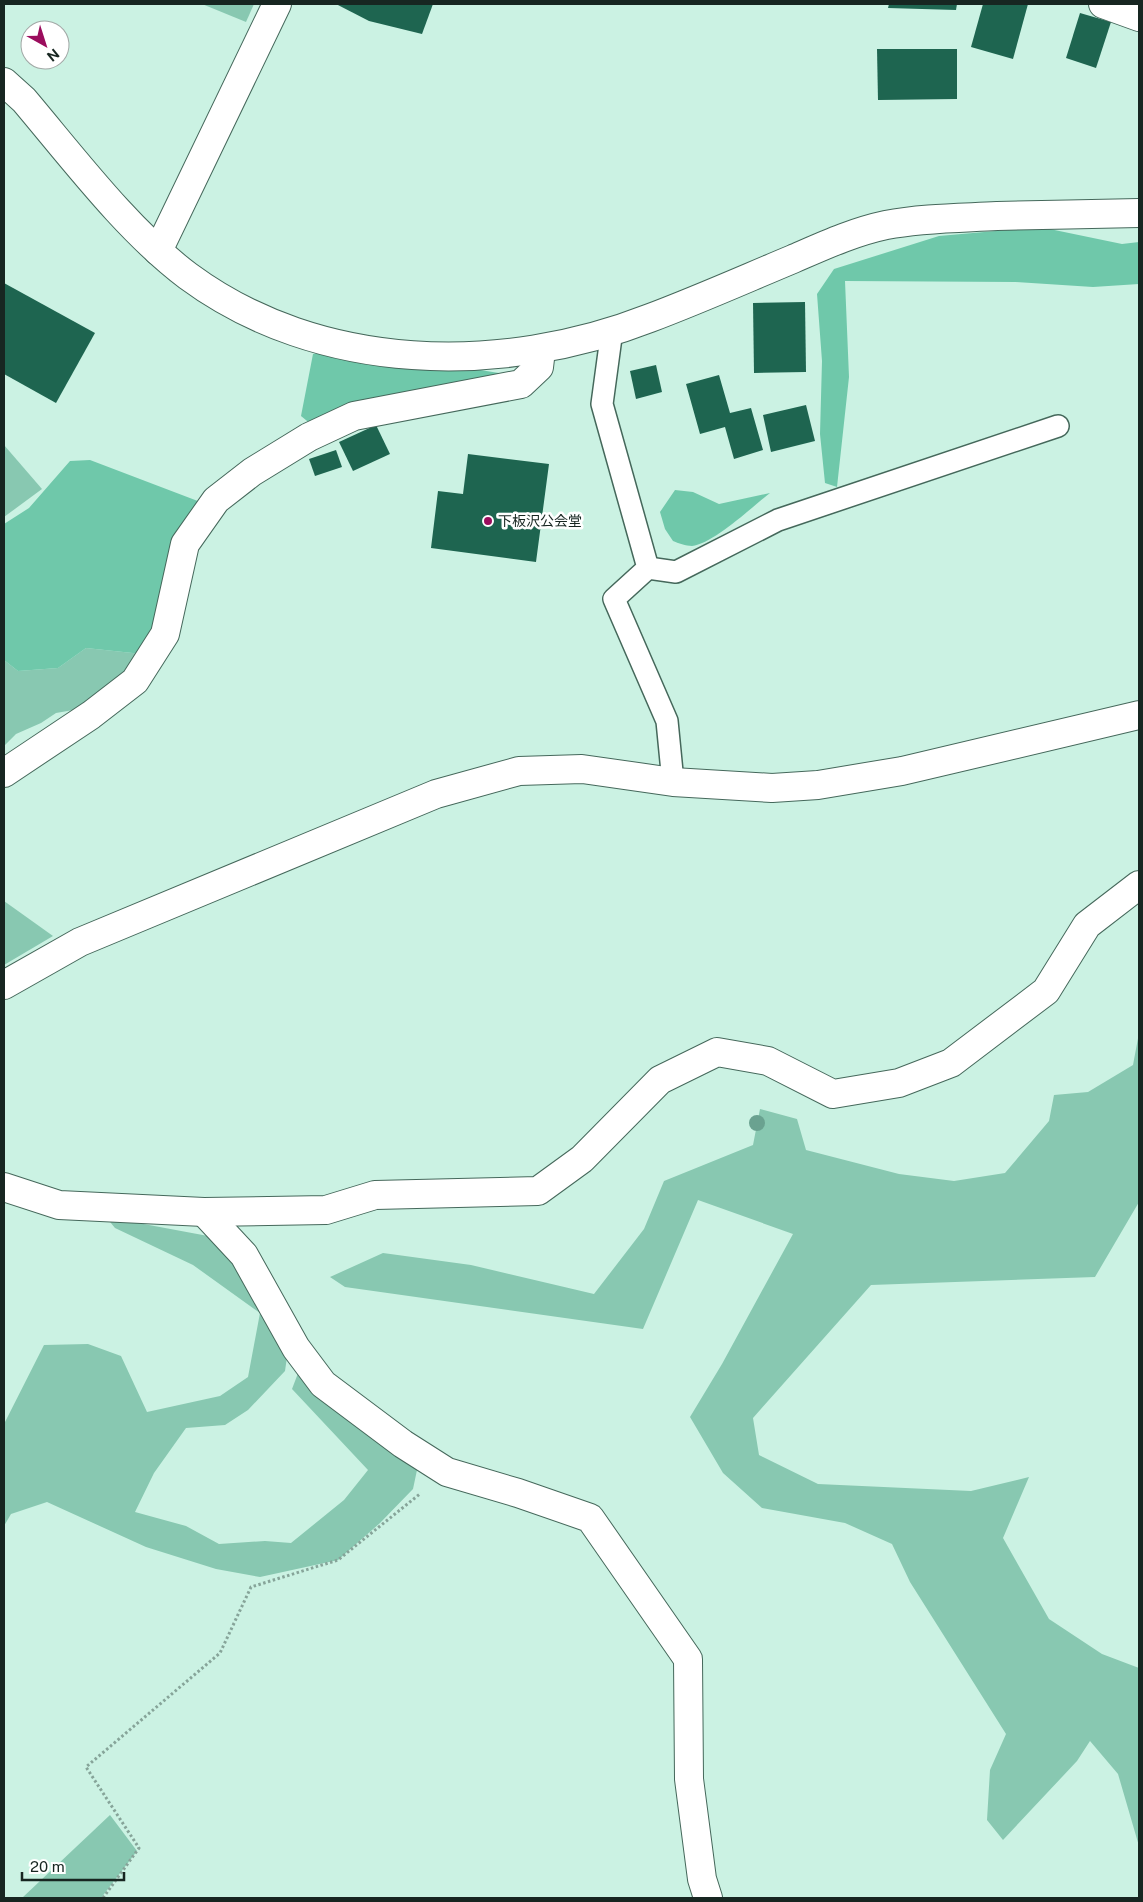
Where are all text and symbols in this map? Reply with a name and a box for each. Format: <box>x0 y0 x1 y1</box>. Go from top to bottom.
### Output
north arrow <box>20 20 70 70</box>
text: N <box>44 45 62 65</box>
place label: 下板沢公会堂 <box>498 513 582 529</box>
marker: 下板沢公会堂 <box>482 515 494 527</box>
scale bar <box>22 1850 125 1882</box>
text: 20 m <box>30 1858 65 1875</box>

